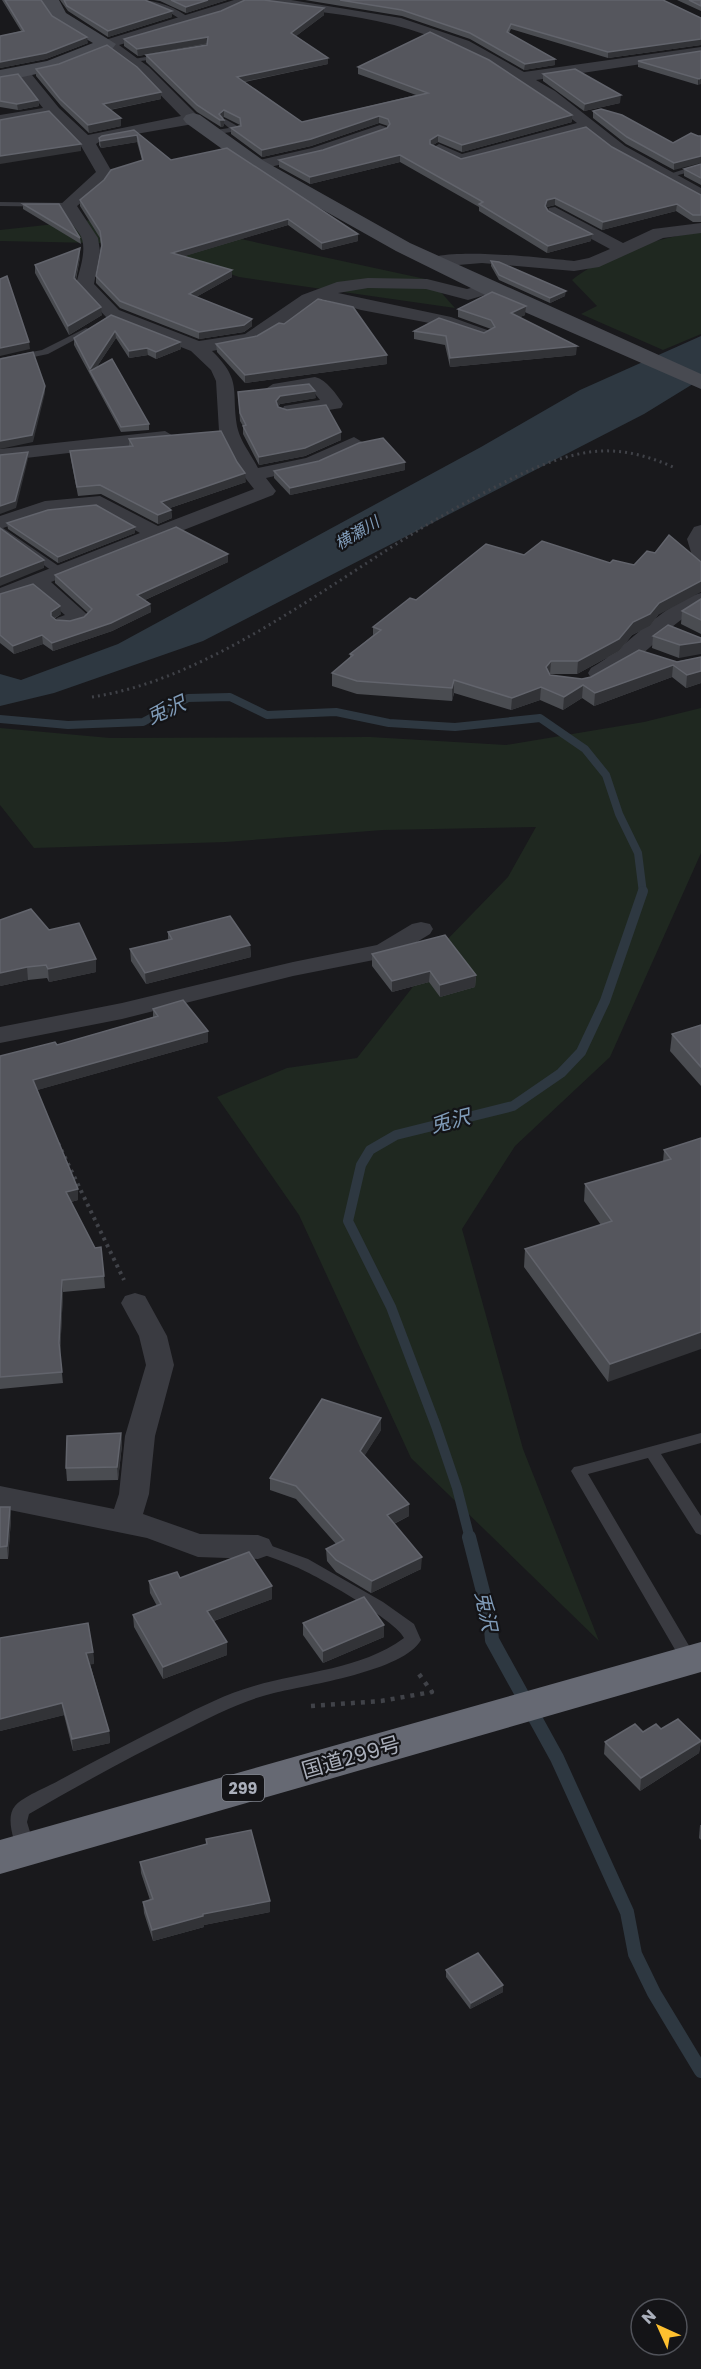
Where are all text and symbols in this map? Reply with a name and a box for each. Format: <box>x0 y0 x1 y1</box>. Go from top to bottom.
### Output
water label: 横瀬川 <box>330 510 385 555</box>
water label: 兎沢 <box>142 688 193 731</box>
water label: 兎沢 <box>427 1102 476 1139</box>
water label: 兎沢 <box>468 1589 504 1636</box>
street label: 国道299号 <box>298 1729 404 1785</box>
road number: 299 <box>222 1775 264 1801</box>
north arrow <box>629 2297 689 2357</box>
text: N <box>636 2304 661 2329</box>

